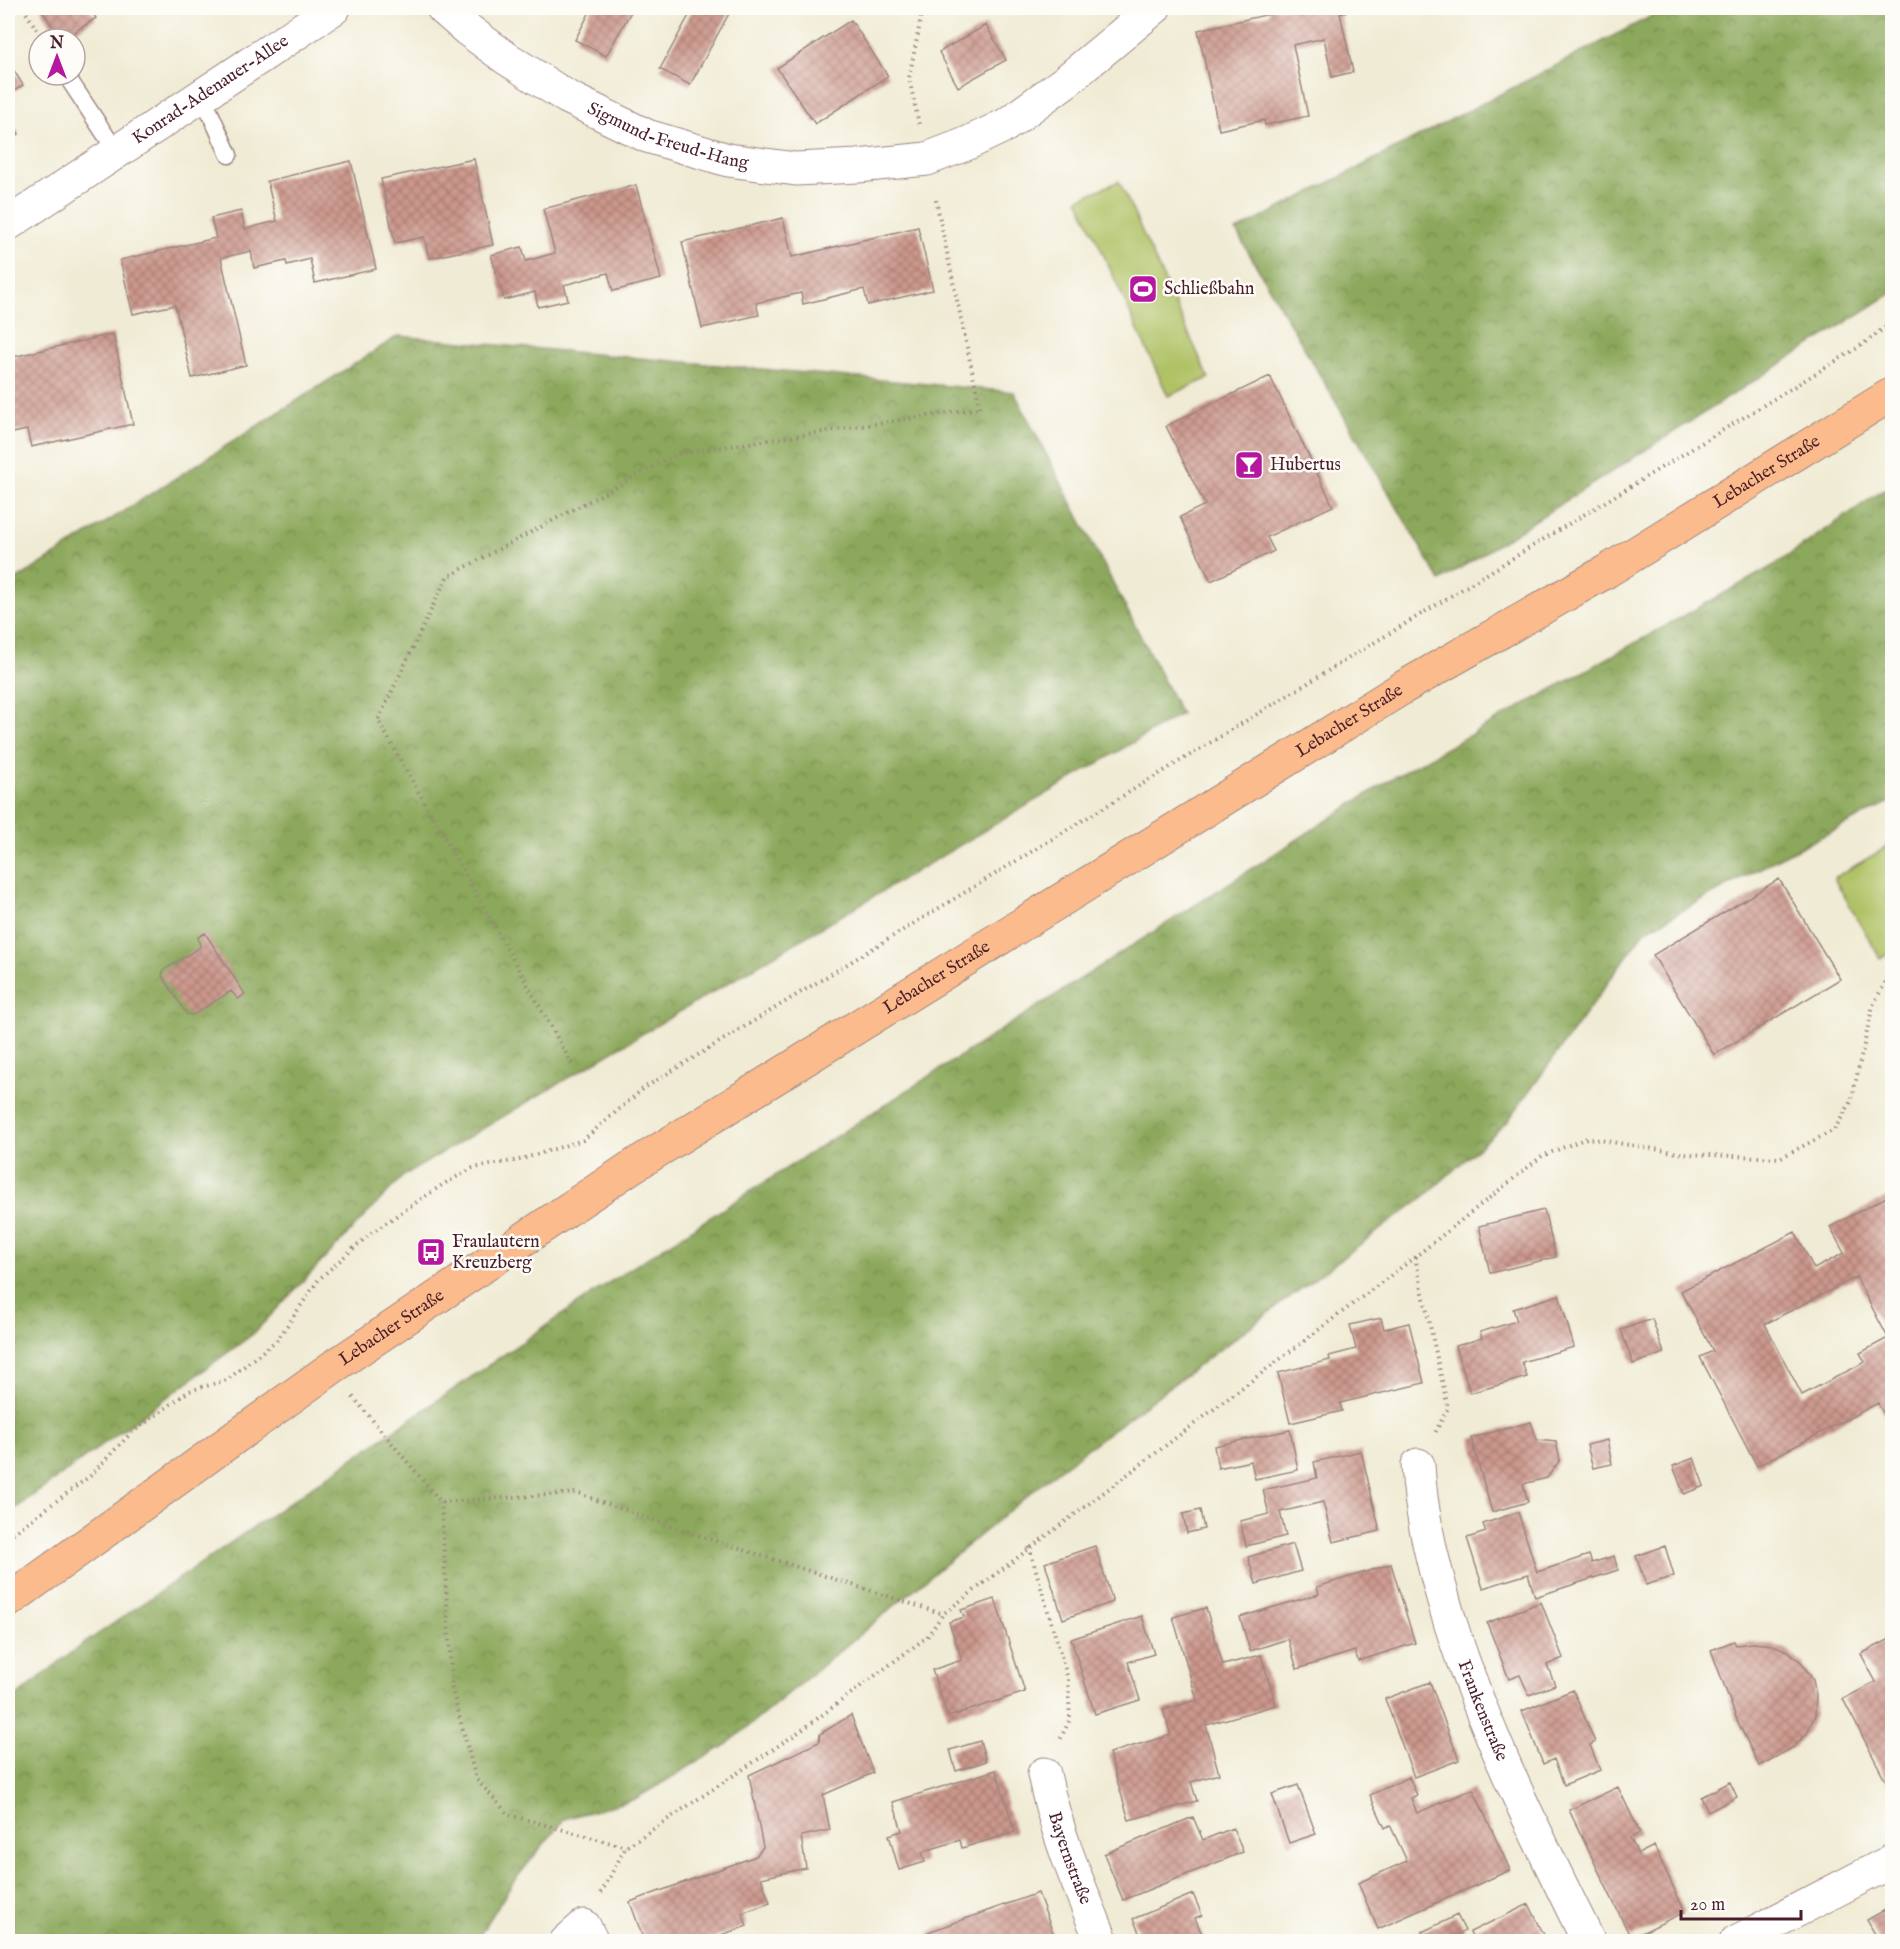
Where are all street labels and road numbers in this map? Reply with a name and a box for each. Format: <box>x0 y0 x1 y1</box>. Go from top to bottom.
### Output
street label: Konrad-Adenauer-Allee <box>128 30 293 150</box>
street label: Sigmund-Freud-Hang <box>583 97 750 174</box>
street label: Lebacher Straße <box>1709 430 1825 514</box>
street label: Lebacher Straße <box>1292 679 1407 763</box>
street label: Lebacher Straße <box>879 935 995 1019</box>
street label: Lebacher Straße <box>334 1284 449 1371</box>
street label: Frankenstraße <box>1452 1657 1513 1765</box>
street label: Bayernstraße <box>1042 1809 1097 1908</box>

